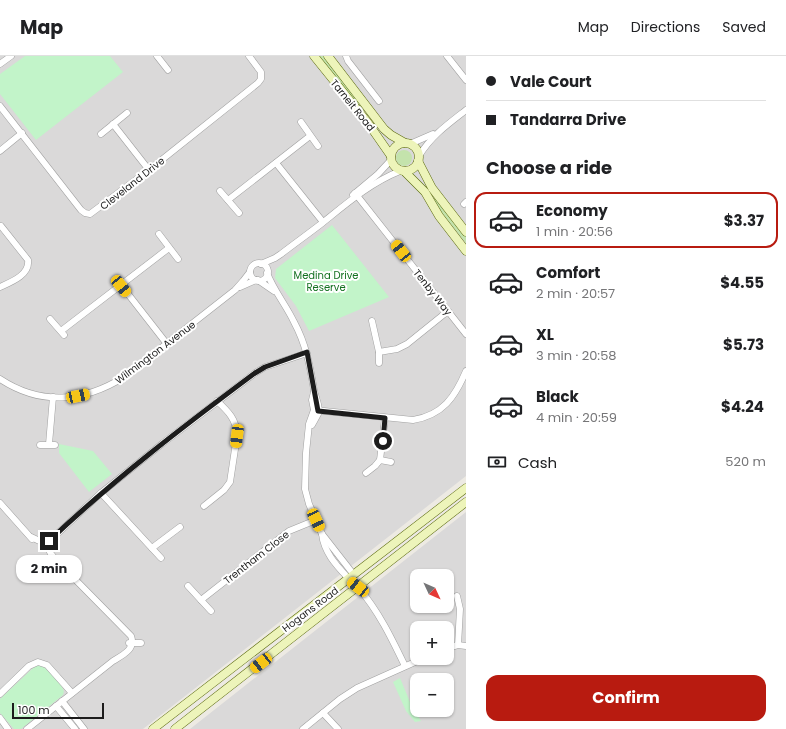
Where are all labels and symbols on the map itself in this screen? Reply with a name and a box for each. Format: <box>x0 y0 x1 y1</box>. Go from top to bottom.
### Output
street label: Tarneit Road <box>327 76 378 135</box>
street label: Cleveland Drive <box>97 153 168 213</box>
car <box>389 238 413 264</box>
street label: Tenby Way <box>410 266 456 319</box>
park label: Medina Drive Reserve <box>294 268 358 295</box>
car <box>109 273 133 299</box>
street label: Wilmington Avenue <box>112 317 199 388</box>
car <box>65 388 91 404</box>
car <box>230 423 244 449</box>
route start <box>374 432 392 450</box>
car <box>305 507 327 533</box>
street label: Trentham Close <box>220 527 292 588</box>
route end <box>40 532 58 550</box>
callout: 2 min <box>16 555 82 583</box>
north arrow <box>410 569 454 613</box>
car <box>345 575 371 599</box>
street label: Hogans Road <box>279 583 342 636</box>
car <box>248 651 274 675</box>
scale bar <box>12 701 104 720</box>

